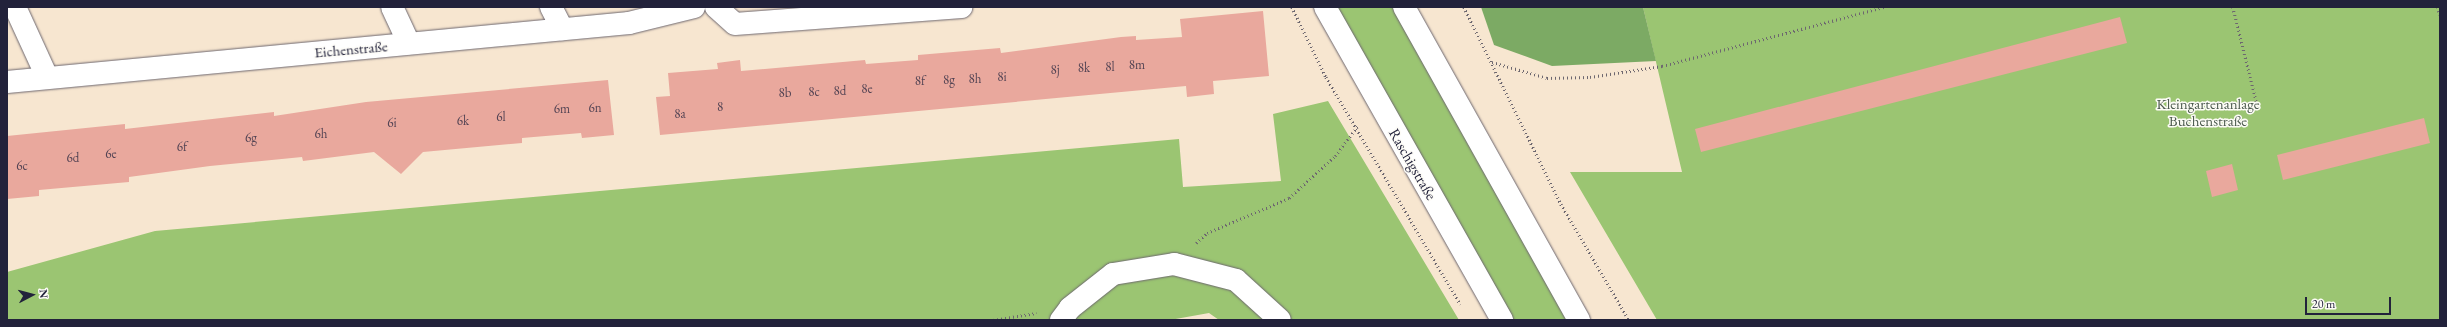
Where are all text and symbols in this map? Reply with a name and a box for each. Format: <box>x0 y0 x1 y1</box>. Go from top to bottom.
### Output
street label: Eichenstraße <box>314 37 388 61</box>
house number: 8m <box>1129 57 1145 73</box>
house number: 8l <box>1105 59 1115 75</box>
house number: 8k <box>1078 60 1090 76</box>
house number: 8j <box>1050 62 1060 78</box>
house number: 8i <box>997 69 1007 85</box>
house number: 8h <box>969 71 981 87</box>
house number: 8g <box>943 72 955 88</box>
house number: 8f <box>915 73 925 89</box>
house number: 8e <box>861 81 873 97</box>
house number: 8d <box>834 83 846 99</box>
house number: 8c <box>808 84 820 100</box>
house number: 8b <box>779 85 791 101</box>
park label: Kleingartenanlage Buchenstraße <box>2156 94 2260 129</box>
house number: 8 <box>717 99 723 115</box>
house number: 6n <box>588 100 602 116</box>
house number: 6m <box>554 101 570 117</box>
house number: 8a <box>674 106 686 122</box>
house number: 6l <box>496 109 506 125</box>
house number: 6k <box>457 113 469 129</box>
house number: 6i <box>387 115 397 131</box>
street label: Raschigstraße <box>1385 125 1441 203</box>
house number: 6h <box>315 126 327 142</box>
house number: 6g <box>245 130 257 146</box>
house number: 6f <box>177 139 187 155</box>
house number: 6e <box>105 146 117 162</box>
house number: 6d <box>67 150 79 166</box>
house number: 6c <box>16 158 28 174</box>
north arrow <box>12 275 52 315</box>
text: N <box>37 289 51 299</box>
scale bar <box>2307 289 2393 315</box>
text: 20 m <box>2312 296 2335 312</box>

